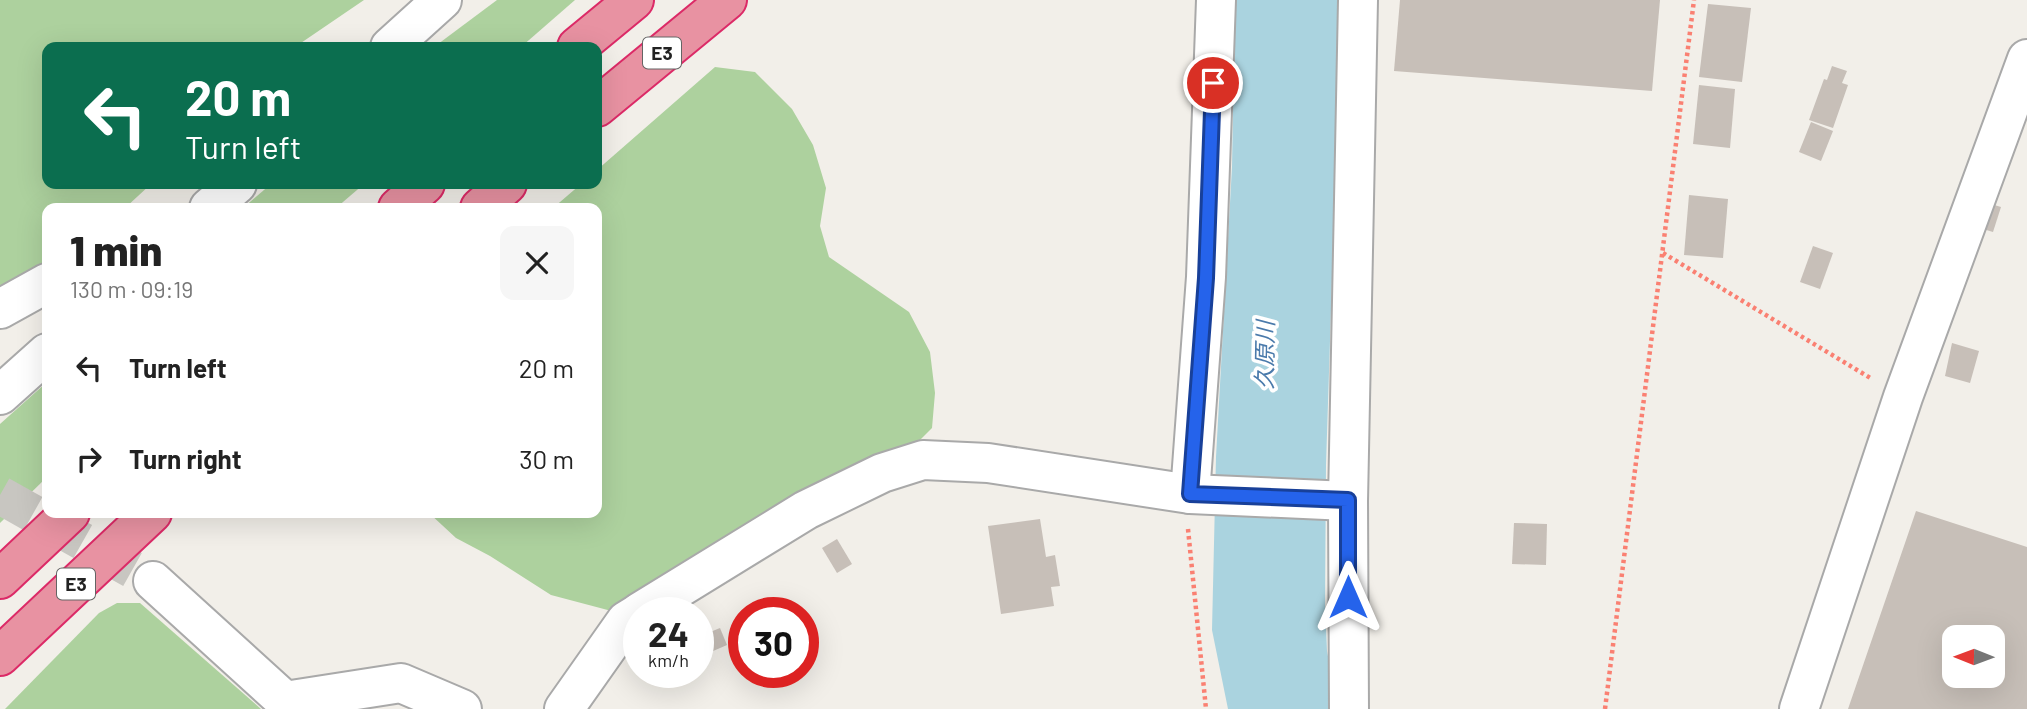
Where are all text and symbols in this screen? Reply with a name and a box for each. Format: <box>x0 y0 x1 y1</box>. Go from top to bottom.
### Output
road number: E3 <box>643 38 681 68</box>
pin <box>1183 53 1243 113</box>
icon: arrive <box>1194 64 1232 102</box>
text: 20 m <box>185 67 291 126</box>
icon: left <box>70 70 161 161</box>
text: Turn left <box>185 127 302 165</box>
text: 1 min <box>70 224 162 274</box>
button: close <box>500 226 574 300</box>
text: 130 m · 09:19 <box>70 275 193 303</box>
water label: 久原川 <box>1249 317 1279 390</box>
icon: left <box>70 349 108 387</box>
text: Turn left <box>129 352 227 383</box>
text: 20 m <box>519 352 574 383</box>
icon: right <box>70 440 108 478</box>
text: Turn right <box>129 443 242 474</box>
text: 30 m <box>519 443 574 474</box>
position arrow <box>1311 560 1385 634</box>
road number: E3 <box>57 568 95 600</box>
speed limit sign: 30 <box>728 597 819 688</box>
text: 24 <box>648 612 689 654</box>
north arrow <box>1942 625 2006 688</box>
map controls <box>1942 625 2005 688</box>
text: km/h <box>648 649 689 671</box>

